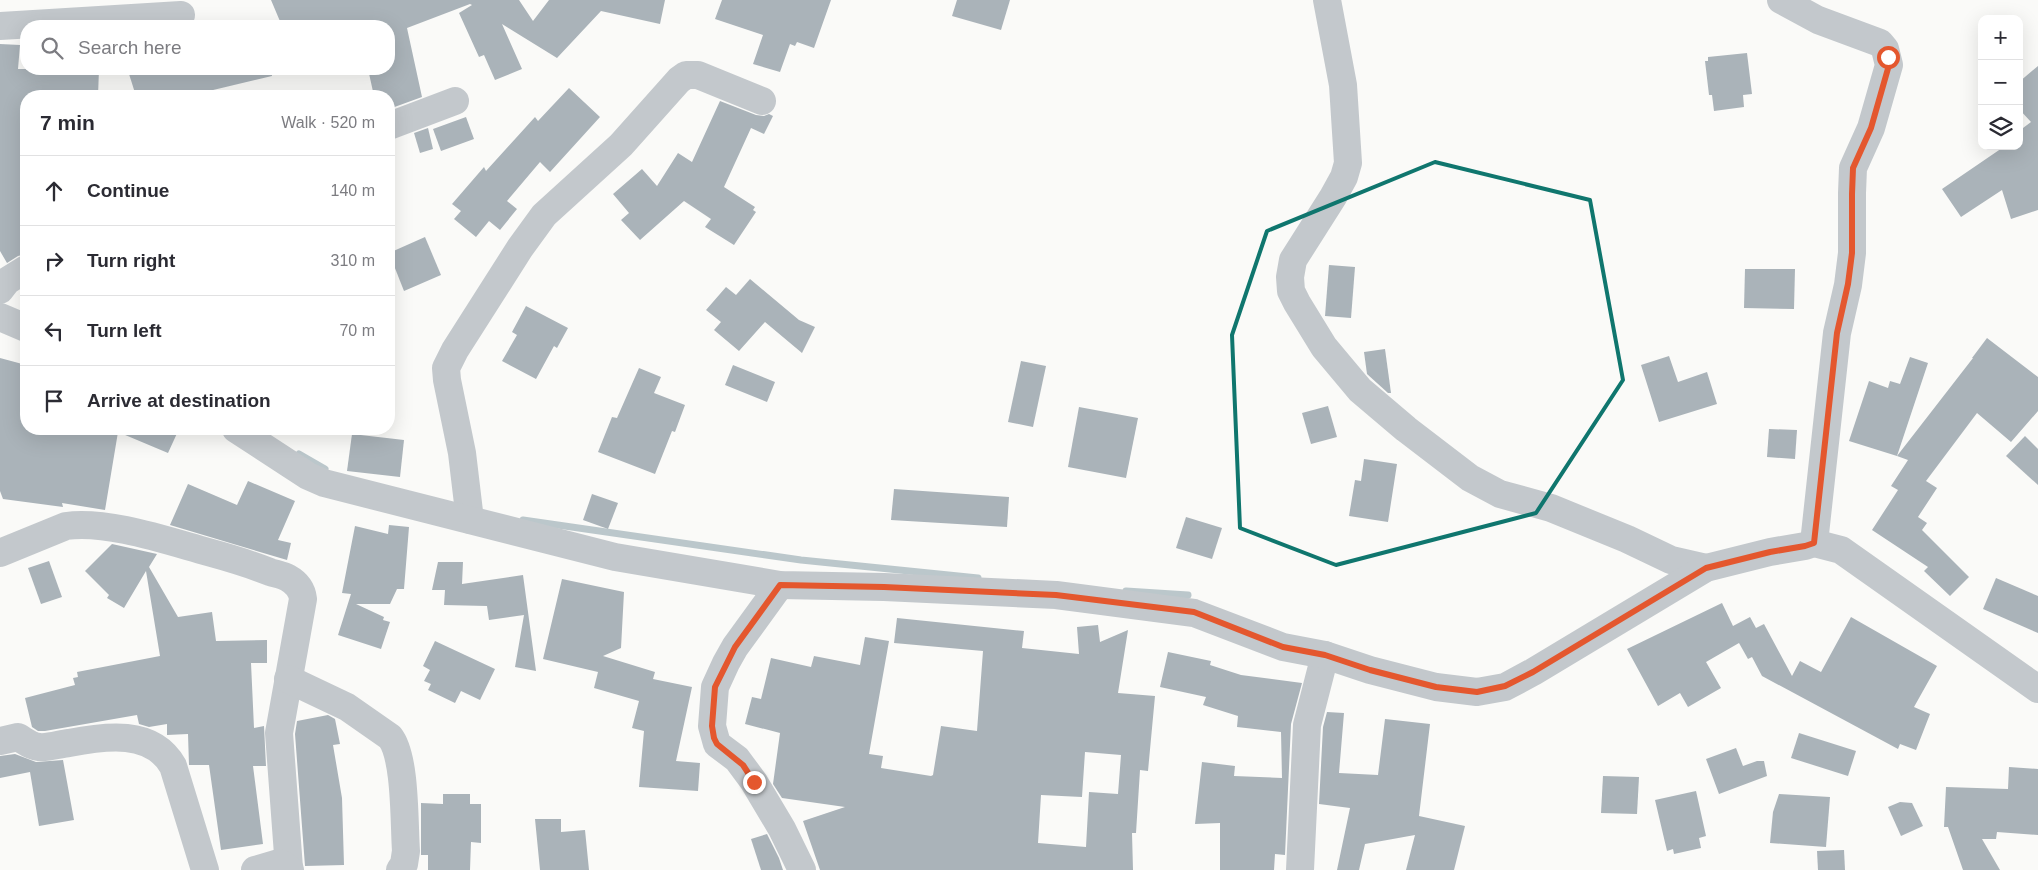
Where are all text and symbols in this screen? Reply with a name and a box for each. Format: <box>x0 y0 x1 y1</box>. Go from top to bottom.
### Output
map controls <box>1978 15 2023 150</box>
button: + <box>1978 15 2023 60</box>
search box <box>20 20 395 75</box>
icon: search <box>38 34 66 62</box>
text: Search here <box>78 37 182 58</box>
route start <box>1877 46 1900 69</box>
button: − <box>1978 60 2023 105</box>
button: layers <box>1978 105 2023 150</box>
text: 7 min <box>40 111 95 134</box>
text: Walk · 520 m <box>281 114 375 131</box>
icon: ahead <box>40 177 68 205</box>
text: Continue <box>87 180 169 201</box>
text: 140 m <box>331 182 375 199</box>
icon: right <box>40 247 68 275</box>
text: Turn right <box>87 250 175 271</box>
text: 310 m <box>331 252 375 269</box>
icon: left <box>40 317 68 345</box>
text: Turn left <box>87 320 162 341</box>
text: 70 m <box>339 322 375 339</box>
icon: arrive <box>40 387 68 415</box>
text: Arrive at destination <box>87 390 271 411</box>
route end <box>743 771 766 794</box>

